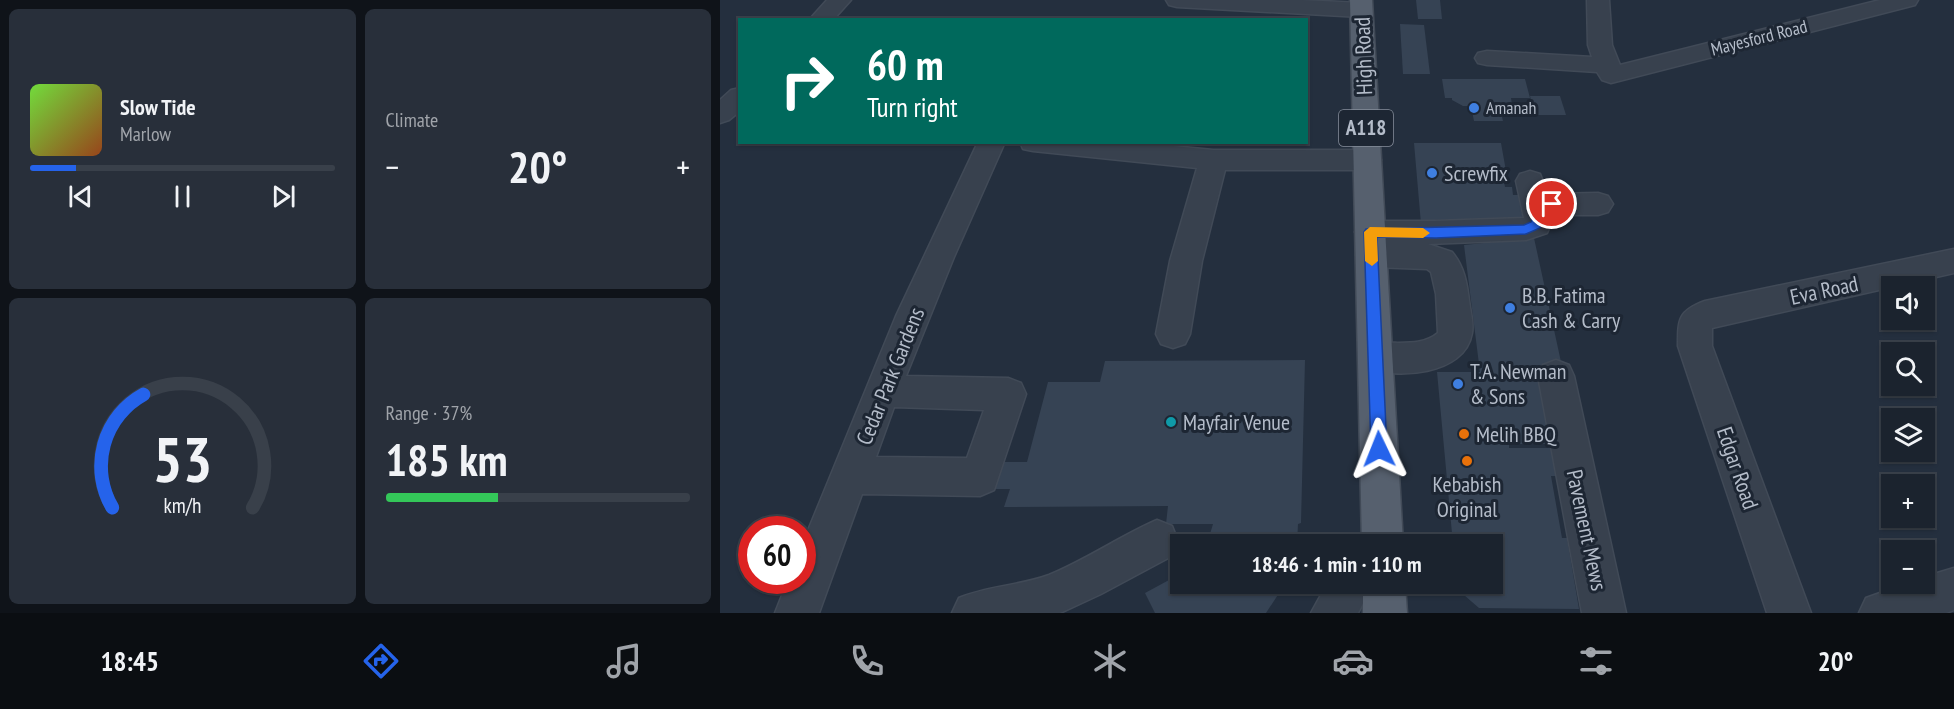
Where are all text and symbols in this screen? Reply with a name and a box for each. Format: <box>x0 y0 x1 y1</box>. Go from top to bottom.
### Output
street label: Mayesford Road <box>1708 14 1809 61</box>
street label: High Road <box>1348 17 1378 95</box>
text: 60 m <box>867 37 944 92</box>
icon: right <box>768 42 846 120</box>
text: Turn right <box>867 90 958 124</box>
text: Slow Tide <box>120 93 196 121</box>
place label: Amanah <box>1486 96 1536 119</box>
marker: Amanah <box>1467 101 1481 115</box>
text: Climate <box>386 107 438 133</box>
road number: A118 <box>1339 110 1393 146</box>
text: Marlow <box>120 121 171 147</box>
text: 20° <box>508 137 567 195</box>
text: − <box>386 145 399 188</box>
text: + <box>676 145 690 188</box>
place label: Screwfix <box>1444 159 1508 187</box>
marker: Screwfix <box>1425 166 1439 180</box>
pin <box>1526 178 1577 229</box>
icon: previous <box>64 180 97 213</box>
icon: pause <box>166 180 199 213</box>
icon: next <box>267 180 300 213</box>
icon: arrive <box>1535 187 1568 220</box>
street label: Eva Road <box>1787 269 1861 311</box>
map controls <box>1881 276 1935 594</box>
button: sound <box>1881 276 1935 330</box>
place label: B.B. Fatima Cash & Carry <box>1522 281 1621 334</box>
marker: B.B. Fatima Cash & Carry <box>1503 301 1517 315</box>
street label: Cedar Park Gardens <box>850 303 930 449</box>
button: search <box>1881 342 1935 396</box>
place label: T.A. Newman & Sons <box>1470 357 1566 410</box>
marker: T.A. Newman & Sons <box>1451 377 1465 391</box>
text: Range · 37% <box>386 400 472 426</box>
place label: Mayfair Venue <box>1183 408 1290 436</box>
button: layers <box>1881 408 1935 462</box>
marker: Mayfair Venue <box>1164 415 1178 429</box>
position arrow <box>1347 417 1411 481</box>
text: 53 <box>152 418 212 499</box>
place label: Melih BBQ <box>1476 420 1557 448</box>
street label: Edgar Road <box>1711 423 1765 513</box>
marker: Melih BBQ <box>1457 427 1471 441</box>
text: 185 km <box>386 430 508 488</box>
marker: Kebabish Original <box>1460 454 1474 468</box>
street label: Pavement Mews <box>1561 467 1613 593</box>
place label: Kebabish Original <box>1433 470 1501 523</box>
button: + <box>1881 474 1935 528</box>
text: km/h <box>163 491 201 519</box>
speed limit sign: 60 <box>738 516 816 594</box>
button: − <box>1881 540 1935 594</box>
text: 18:46 · 1 min · 110 m <box>1251 550 1422 578</box>
icon: directions <box>360 640 402 682</box>
icon: music <box>603 640 645 682</box>
icon: phone <box>846 640 888 682</box>
icon: climate <box>1089 640 1131 682</box>
icon: car <box>1332 640 1374 682</box>
icon: filters <box>1575 640 1617 682</box>
text: 18:45 <box>100 644 159 678</box>
text: 20° <box>1818 644 1853 678</box>

